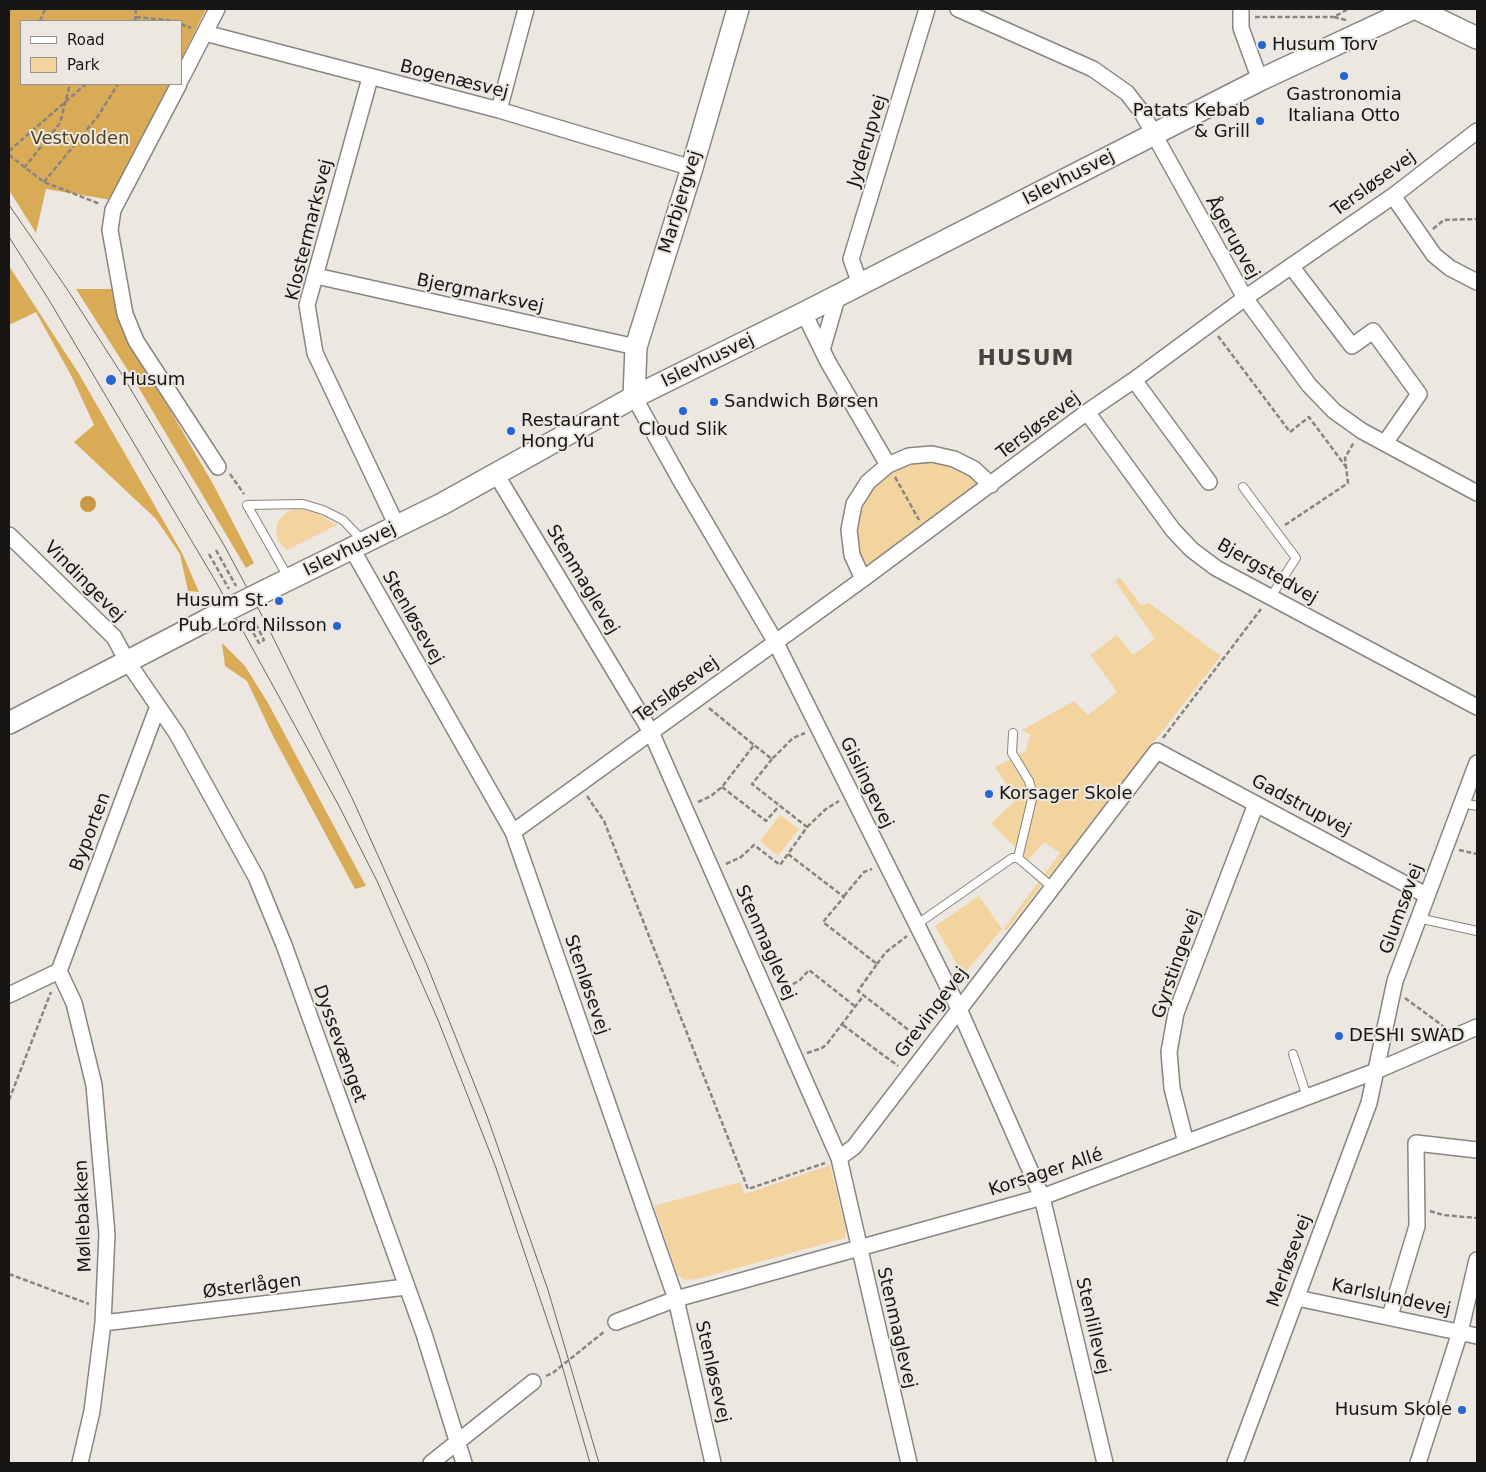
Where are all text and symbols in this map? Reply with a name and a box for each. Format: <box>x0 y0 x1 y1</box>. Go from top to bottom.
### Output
legend <box>20 20 182 85</box>
text: Road <box>67 31 105 49</box>
place label: Husum Torv <box>1272 34 1378 56</box>
marker: Husum Torv <box>1256 39 1268 51</box>
text: Park <box>67 56 99 74</box>
street label: Bogenæsvej <box>398 56 510 104</box>
marker: Gastronomia Italiana Otto <box>1338 70 1350 82</box>
place label: Gastronomia Italiana Otto <box>1286 84 1402 126</box>
street label: Jyderupvej <box>844 92 892 190</box>
place label: Patats Kebab & Grill <box>1133 100 1250 142</box>
marker: Patats Kebab & Grill <box>1254 115 1266 127</box>
park label: Vestvolden <box>30 128 130 150</box>
street label: Islevhusvej <box>1019 146 1119 210</box>
street label: Tersløsevej <box>1328 146 1420 222</box>
street label: Marbjergvej <box>655 148 707 256</box>
street label: Klostermarksvej <box>282 157 338 303</box>
street label: Ågerupvej <box>1200 193 1264 283</box>
street label: Bjergmarksvej <box>414 270 546 318</box>
street label: Islevhusvej <box>658 329 758 393</box>
district label: HUSUM <box>977 346 1075 372</box>
place label: Husum <box>122 369 185 391</box>
marker: Husum <box>104 373 118 387</box>
street label: Tersløsevej <box>993 388 1085 464</box>
place label: Sandwich Børsen <box>724 391 879 413</box>
marker: Sandwich Børsen <box>708 396 720 408</box>
marker: Cloud Slik <box>677 405 689 417</box>
place label: Restaurant Hong Yu <box>521 410 620 452</box>
place label: Cloud Slik <box>639 419 727 441</box>
marker: Restaurant Hong Yu <box>505 425 517 437</box>
street label: Islevhusvej <box>300 518 400 582</box>
street label: Stenmaglevej <box>541 521 623 639</box>
street label: Bjergstedvej <box>1213 534 1321 610</box>
street label: Vindingevej <box>39 537 129 627</box>
street label: Stenløsevej <box>377 567 447 669</box>
place label: Husum St. <box>176 590 269 612</box>
marker: Husum St. <box>273 595 285 607</box>
place label: Pub Lord Nilsson <box>178 615 327 637</box>
marker: Pub Lord Nilsson <box>331 620 343 632</box>
street label: Tersløsevej <box>631 652 723 728</box>
street label: Gislingevej <box>835 734 897 832</box>
street label: Gadstrupvej <box>1247 771 1355 841</box>
place label: Korsager Skole <box>999 783 1133 805</box>
marker: Korsager Skole <box>983 788 995 800</box>
street label: Byporten <box>66 790 116 874</box>
street label: Glumsøvej <box>1376 861 1428 957</box>
street label: Stenmaglevej <box>730 882 800 1004</box>
street label: Gyrstingevej <box>1148 907 1206 1021</box>
street label: Stenløsevej <box>559 932 613 1038</box>
street label: Grevingevej <box>891 963 973 1063</box>
street label: Dyssevænget <box>308 982 370 1106</box>
place label: DESHI SWAD <box>1349 1025 1465 1047</box>
marker: DESHI SWAD <box>1333 1030 1345 1042</box>
street label: Korsager Allé <box>986 1144 1106 1202</box>
street label: Møllebakken <box>71 1159 97 1273</box>
street label: Merløsevej <box>1263 1212 1317 1310</box>
street label: Stenmaglevej <box>872 1265 920 1391</box>
street label: Østerlågen <box>202 1270 302 1304</box>
street label: Stenlillevej <box>1070 1275 1114 1377</box>
street label: Karlslundevej <box>1329 1275 1453 1321</box>
street label: Stenløsevej <box>690 1319 734 1425</box>
place label: Husum Skole <box>1335 1399 1452 1421</box>
marker: Husum Skole <box>1456 1404 1468 1416</box>

